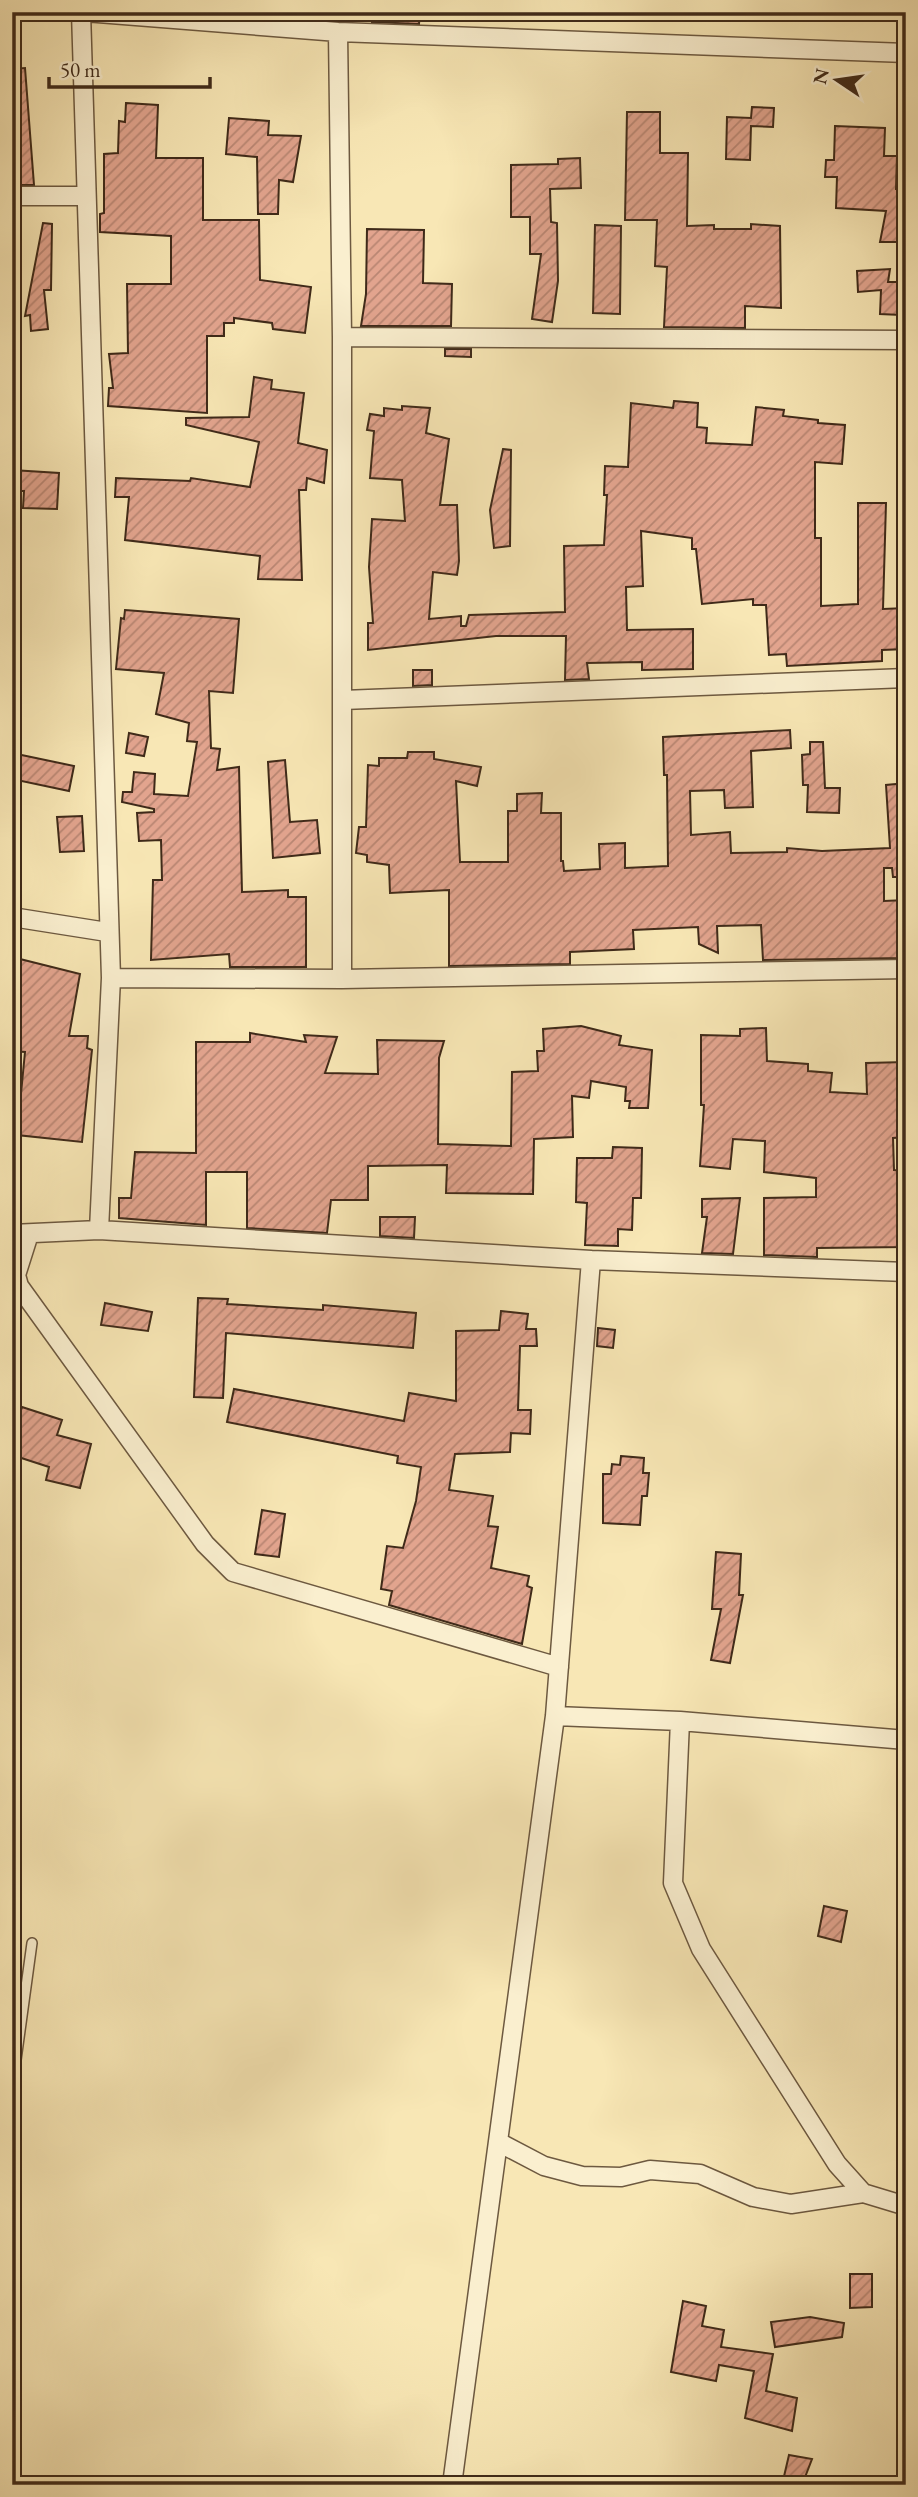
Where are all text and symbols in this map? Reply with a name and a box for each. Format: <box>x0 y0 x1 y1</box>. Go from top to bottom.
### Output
scale bar <box>49 46 210 90</box>
north arrow <box>802 46 872 116</box>
text: 50 m <box>60 56 101 83</box>
text: N <box>807 65 835 87</box>

